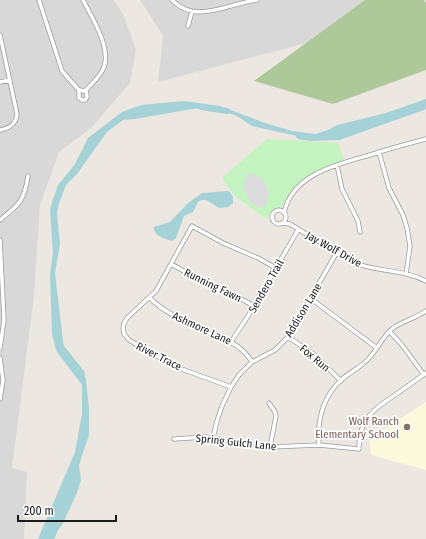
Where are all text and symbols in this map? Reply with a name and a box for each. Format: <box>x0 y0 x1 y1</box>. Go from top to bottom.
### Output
street label: Jay Wolf Drive <box>304 229 364 270</box>
street label: Sendero Trail <box>246 257 287 315</box>
street label: Running Fawn <box>182 266 244 305</box>
street label: Addison Lane <box>282 281 325 340</box>
street label: Ashmore Lane <box>170 309 233 348</box>
street label: River Trace <box>134 340 184 373</box>
street label: Fox Run <box>297 342 332 375</box>
place label: Wolf Ranch Elementary School <box>315 415 399 441</box>
marker: Wolf Ranch Elementary School <box>402 422 412 432</box>
street label: Spring Gulch Lane <box>195 432 277 453</box>
scale bar <box>18 497 116 523</box>
text: 200 m <box>24 504 54 518</box>

